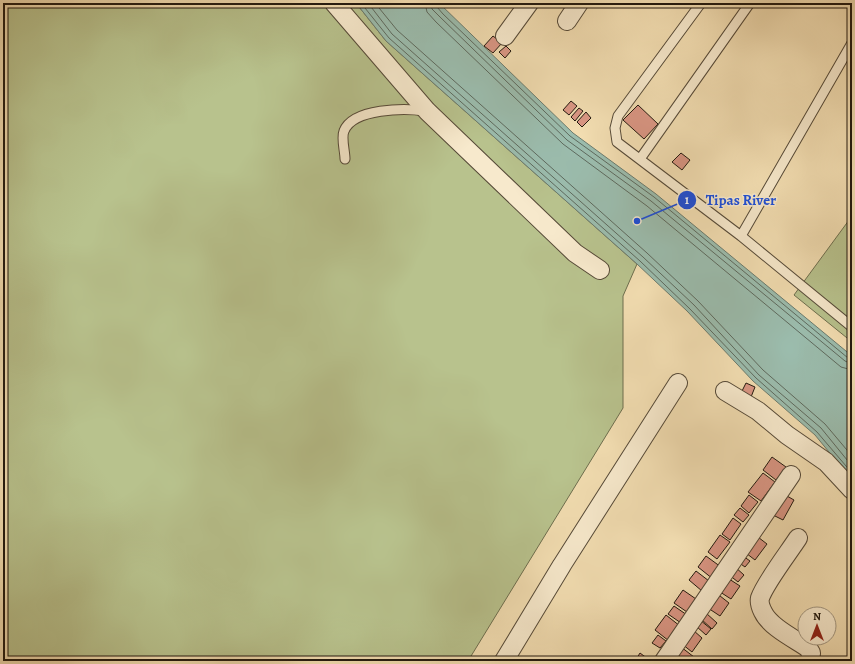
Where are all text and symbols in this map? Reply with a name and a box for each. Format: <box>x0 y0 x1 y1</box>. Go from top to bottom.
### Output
callout: Tipas River <box>677 186 784 213</box>
text: Tipas River <box>706 190 776 210</box>
text: 1 <box>685 192 690 208</box>
north arrow <box>797 606 837 646</box>
text: N <box>813 609 821 624</box>

